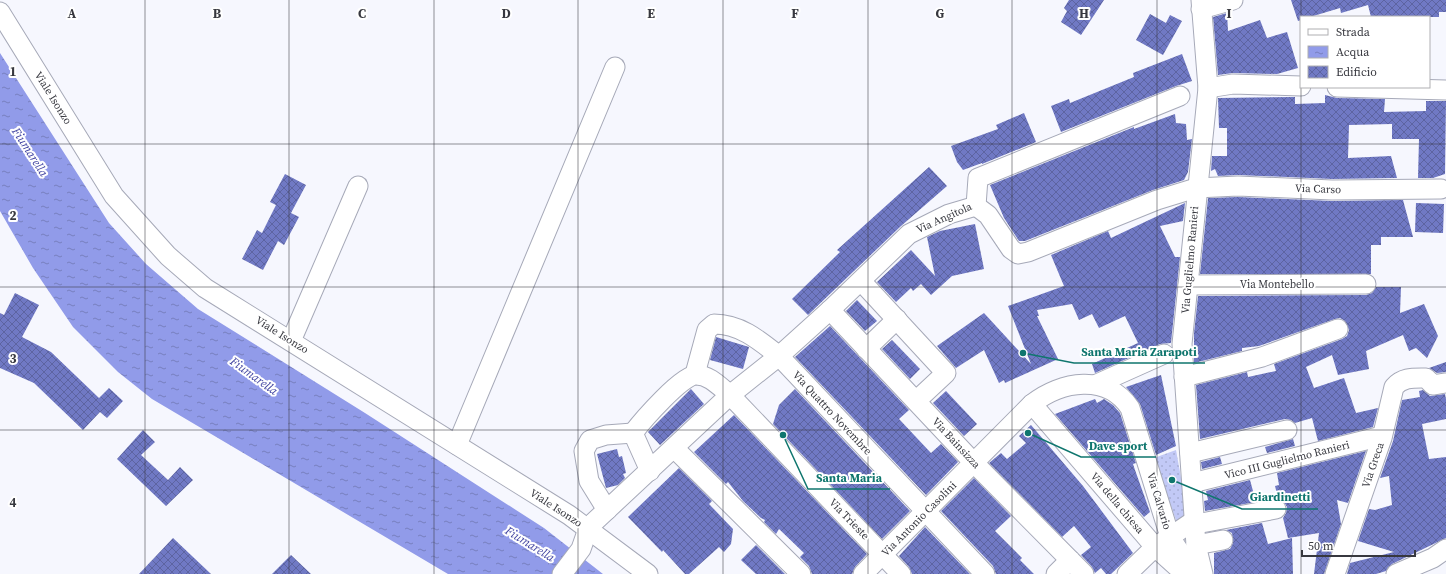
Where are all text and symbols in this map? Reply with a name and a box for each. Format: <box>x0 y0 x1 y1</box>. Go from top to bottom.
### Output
text: A <box>68 5 77 22</box>
text: B <box>213 5 222 22</box>
text: C <box>358 5 366 22</box>
text: D <box>501 5 511 22</box>
text: E <box>647 5 655 22</box>
text: F <box>791 5 799 22</box>
text: G <box>936 5 945 22</box>
text: H <box>1079 5 1089 22</box>
text: I <box>1226 5 1232 22</box>
legend <box>1300 16 1430 88</box>
text: Strada <box>1336 24 1371 40</box>
text: Acqua <box>1336 44 1370 60</box>
text: 1 <box>9 63 17 80</box>
text: Edificio <box>1336 64 1377 80</box>
street label: Viale Isonzo <box>31 69 75 127</box>
water label: Fiumarella <box>8 124 52 180</box>
street label: Via Carso <box>1295 181 1341 197</box>
street label: Via Angitola <box>914 199 975 237</box>
street label: Via Guglielmo Ranieri <box>1178 206 1202 314</box>
text: 2 <box>9 207 17 224</box>
street label: Via Montebello <box>1240 277 1314 292</box>
street label: Viale Isonzo <box>253 313 311 357</box>
callout: Santa Maria Zarapoti <box>1074 339 1205 363</box>
text: Santa Maria Zarapoti <box>1081 344 1197 360</box>
text: 3 <box>9 350 17 367</box>
water label: Fiumarella <box>226 353 282 399</box>
street label: Via Quattro Novembre <box>789 368 875 459</box>
street label: Via Bainsizza <box>928 414 984 472</box>
callout: Dave sport <box>1081 433 1156 457</box>
street label: Vico III Guglielmo Ranieri <box>1223 437 1351 483</box>
text: Dave sport <box>1089 438 1148 454</box>
street label: Via Greca <box>1358 440 1388 490</box>
callout: Santa Maria <box>808 465 890 489</box>
street label: Via della chiesa <box>1087 469 1147 537</box>
text: Santa Maria <box>816 470 883 486</box>
street label: Via Calvario <box>1143 471 1175 531</box>
street label: Via Antonio Casolini <box>878 478 960 560</box>
street label: Viale Isonzo <box>527 485 585 531</box>
callout: Giardinetti <box>1242 485 1318 509</box>
text: Giardinetti <box>1250 489 1310 505</box>
text: 4 <box>9 494 17 511</box>
street label: Via Trieste <box>826 495 873 543</box>
water label: Fiumarella <box>501 522 558 566</box>
scale bar <box>1302 532 1415 558</box>
text: 50 m <box>1308 538 1334 554</box>

